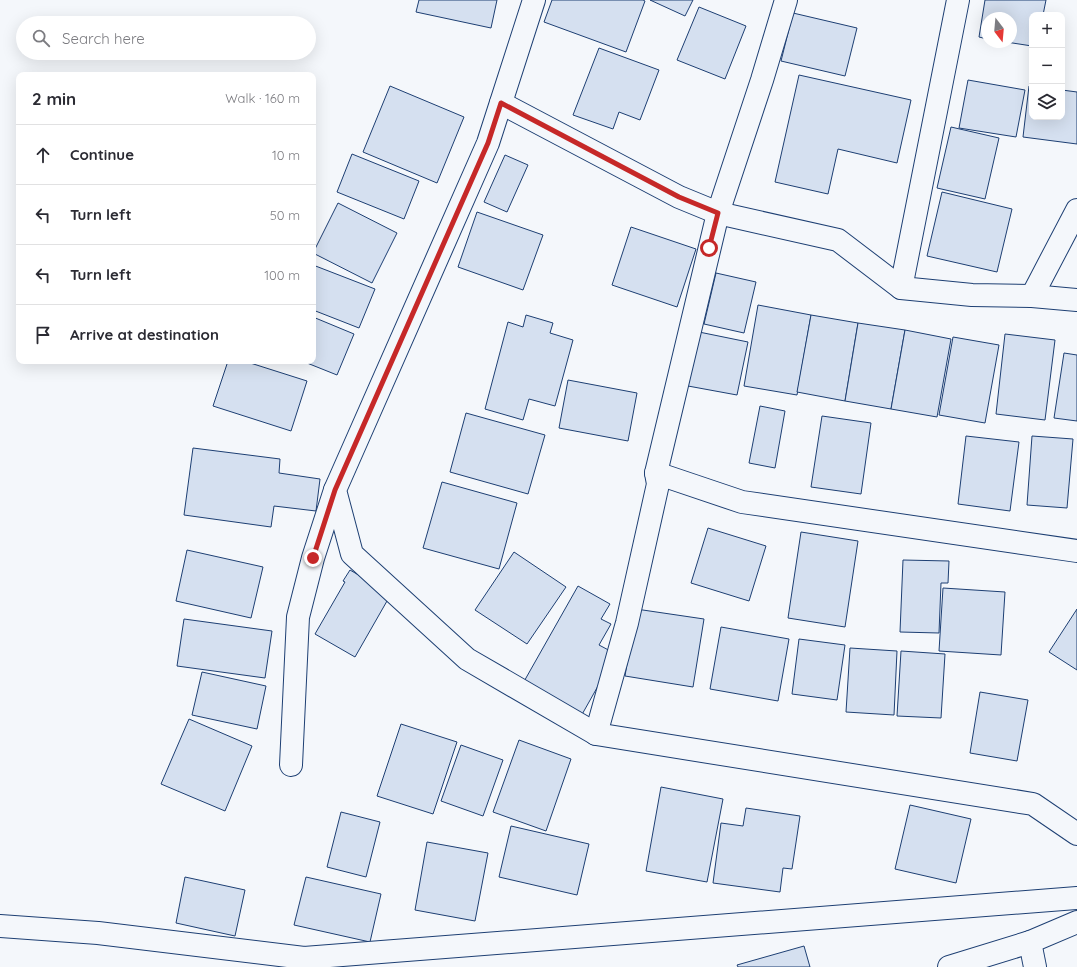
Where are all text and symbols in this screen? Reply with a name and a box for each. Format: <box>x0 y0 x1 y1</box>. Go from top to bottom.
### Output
north arrow <box>981 12 1017 48</box>
map controls <box>1029 12 1065 120</box>
button: + <box>1029 12 1065 48</box>
search box <box>16 16 316 60</box>
icon: search <box>30 27 52 49</box>
text: Search here <box>62 29 145 48</box>
button: − <box>1029 48 1065 84</box>
button: layers <box>1029 84 1065 120</box>
text: 2 min <box>32 88 76 109</box>
text: Walk · 160 m <box>225 90 300 106</box>
icon: ahead <box>32 144 54 166</box>
text: Continue <box>70 145 134 164</box>
text: 10 m <box>272 147 300 163</box>
icon: left <box>32 204 54 226</box>
text: Turn left <box>70 205 132 224</box>
text: 50 m <box>270 207 300 223</box>
route start <box>700 239 718 257</box>
icon: left <box>32 264 54 286</box>
text: Turn left <box>70 265 132 284</box>
text: 100 m <box>264 267 300 283</box>
icon: arrive <box>32 324 54 346</box>
text: Arrive at destination <box>70 325 219 344</box>
route end <box>304 549 322 567</box>

